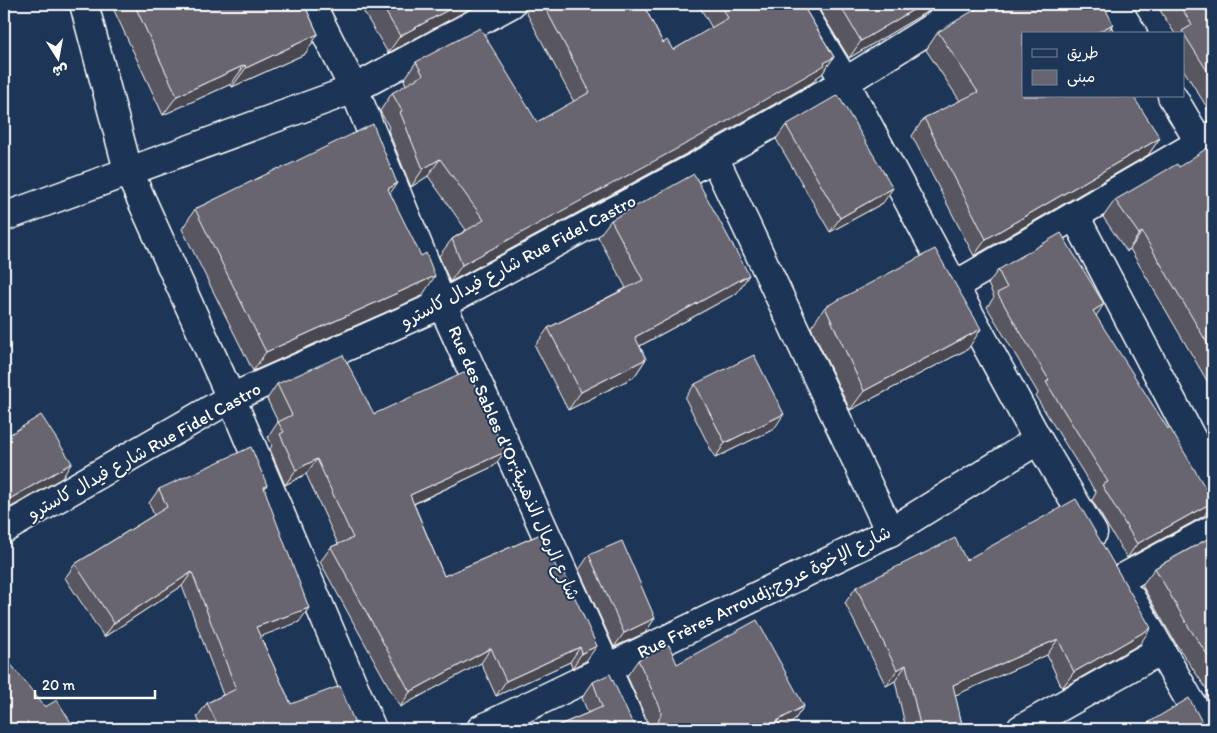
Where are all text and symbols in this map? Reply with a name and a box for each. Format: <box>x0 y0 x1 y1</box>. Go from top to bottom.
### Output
north arrow <box>32 32 82 82</box>
legend <box>1022 32 1184 98</box>
text: طريق <box>1067 44 1099 62</box>
text: ش <box>51 60 70 80</box>
text: مبنى <box>1067 68 1095 87</box>
street label: شارع فيدال كاسترو Rue Fidel Castro <box>395 189 640 334</box>
street label: Rue des Sables d'Or;شارع الرمال الذهبية <box>442 322 585 604</box>
street label: شارع فيدال كاسترو Rue Fidel Castro <box>22 377 265 526</box>
street label: Rue Frères Arroudj;شارع الإخوة عروج <box>634 521 895 664</box>
scale bar <box>35 668 155 700</box>
text: 20 m <box>42 676 76 694</box>

